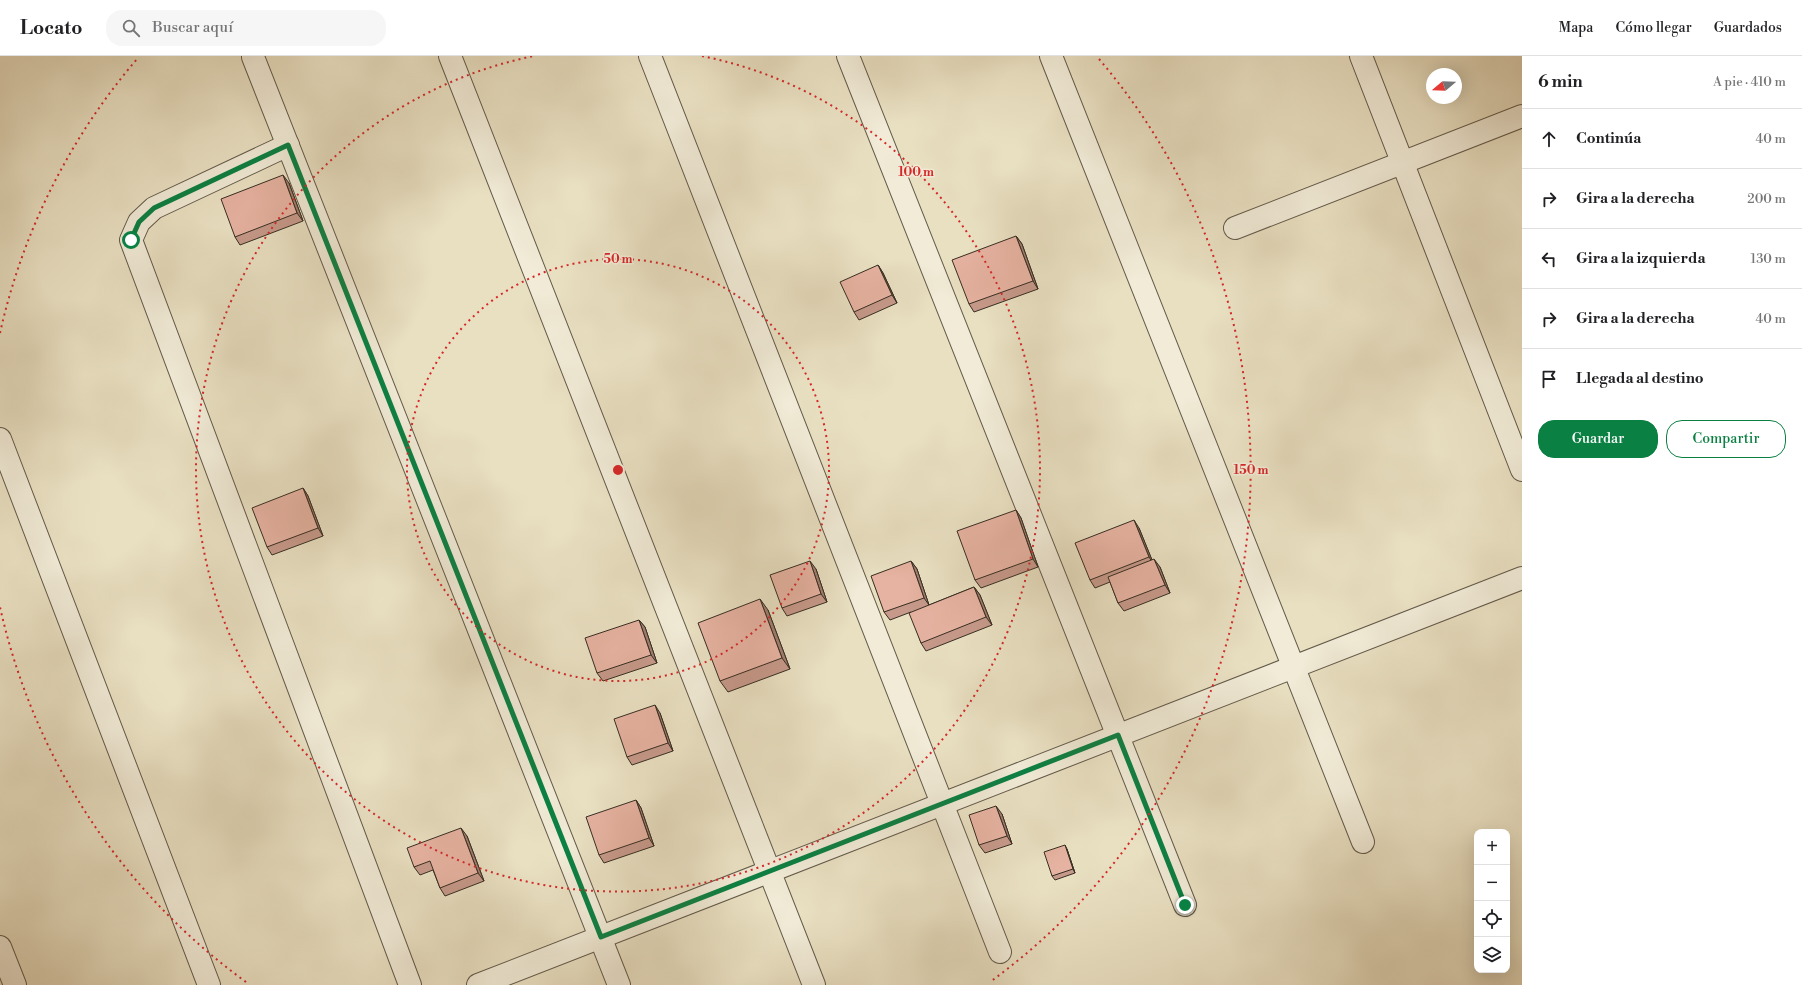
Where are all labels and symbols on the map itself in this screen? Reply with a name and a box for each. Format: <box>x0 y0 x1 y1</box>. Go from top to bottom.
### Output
north arrow <box>1426 68 1462 104</box>
text: 100 m <box>898 165 934 180</box>
route start <box>122 231 140 249</box>
text: 50 m <box>603 252 633 267</box>
centre of rings <box>611 463 625 477</box>
text: 150 m <box>1234 463 1268 478</box>
route end <box>1176 896 1194 914</box>

